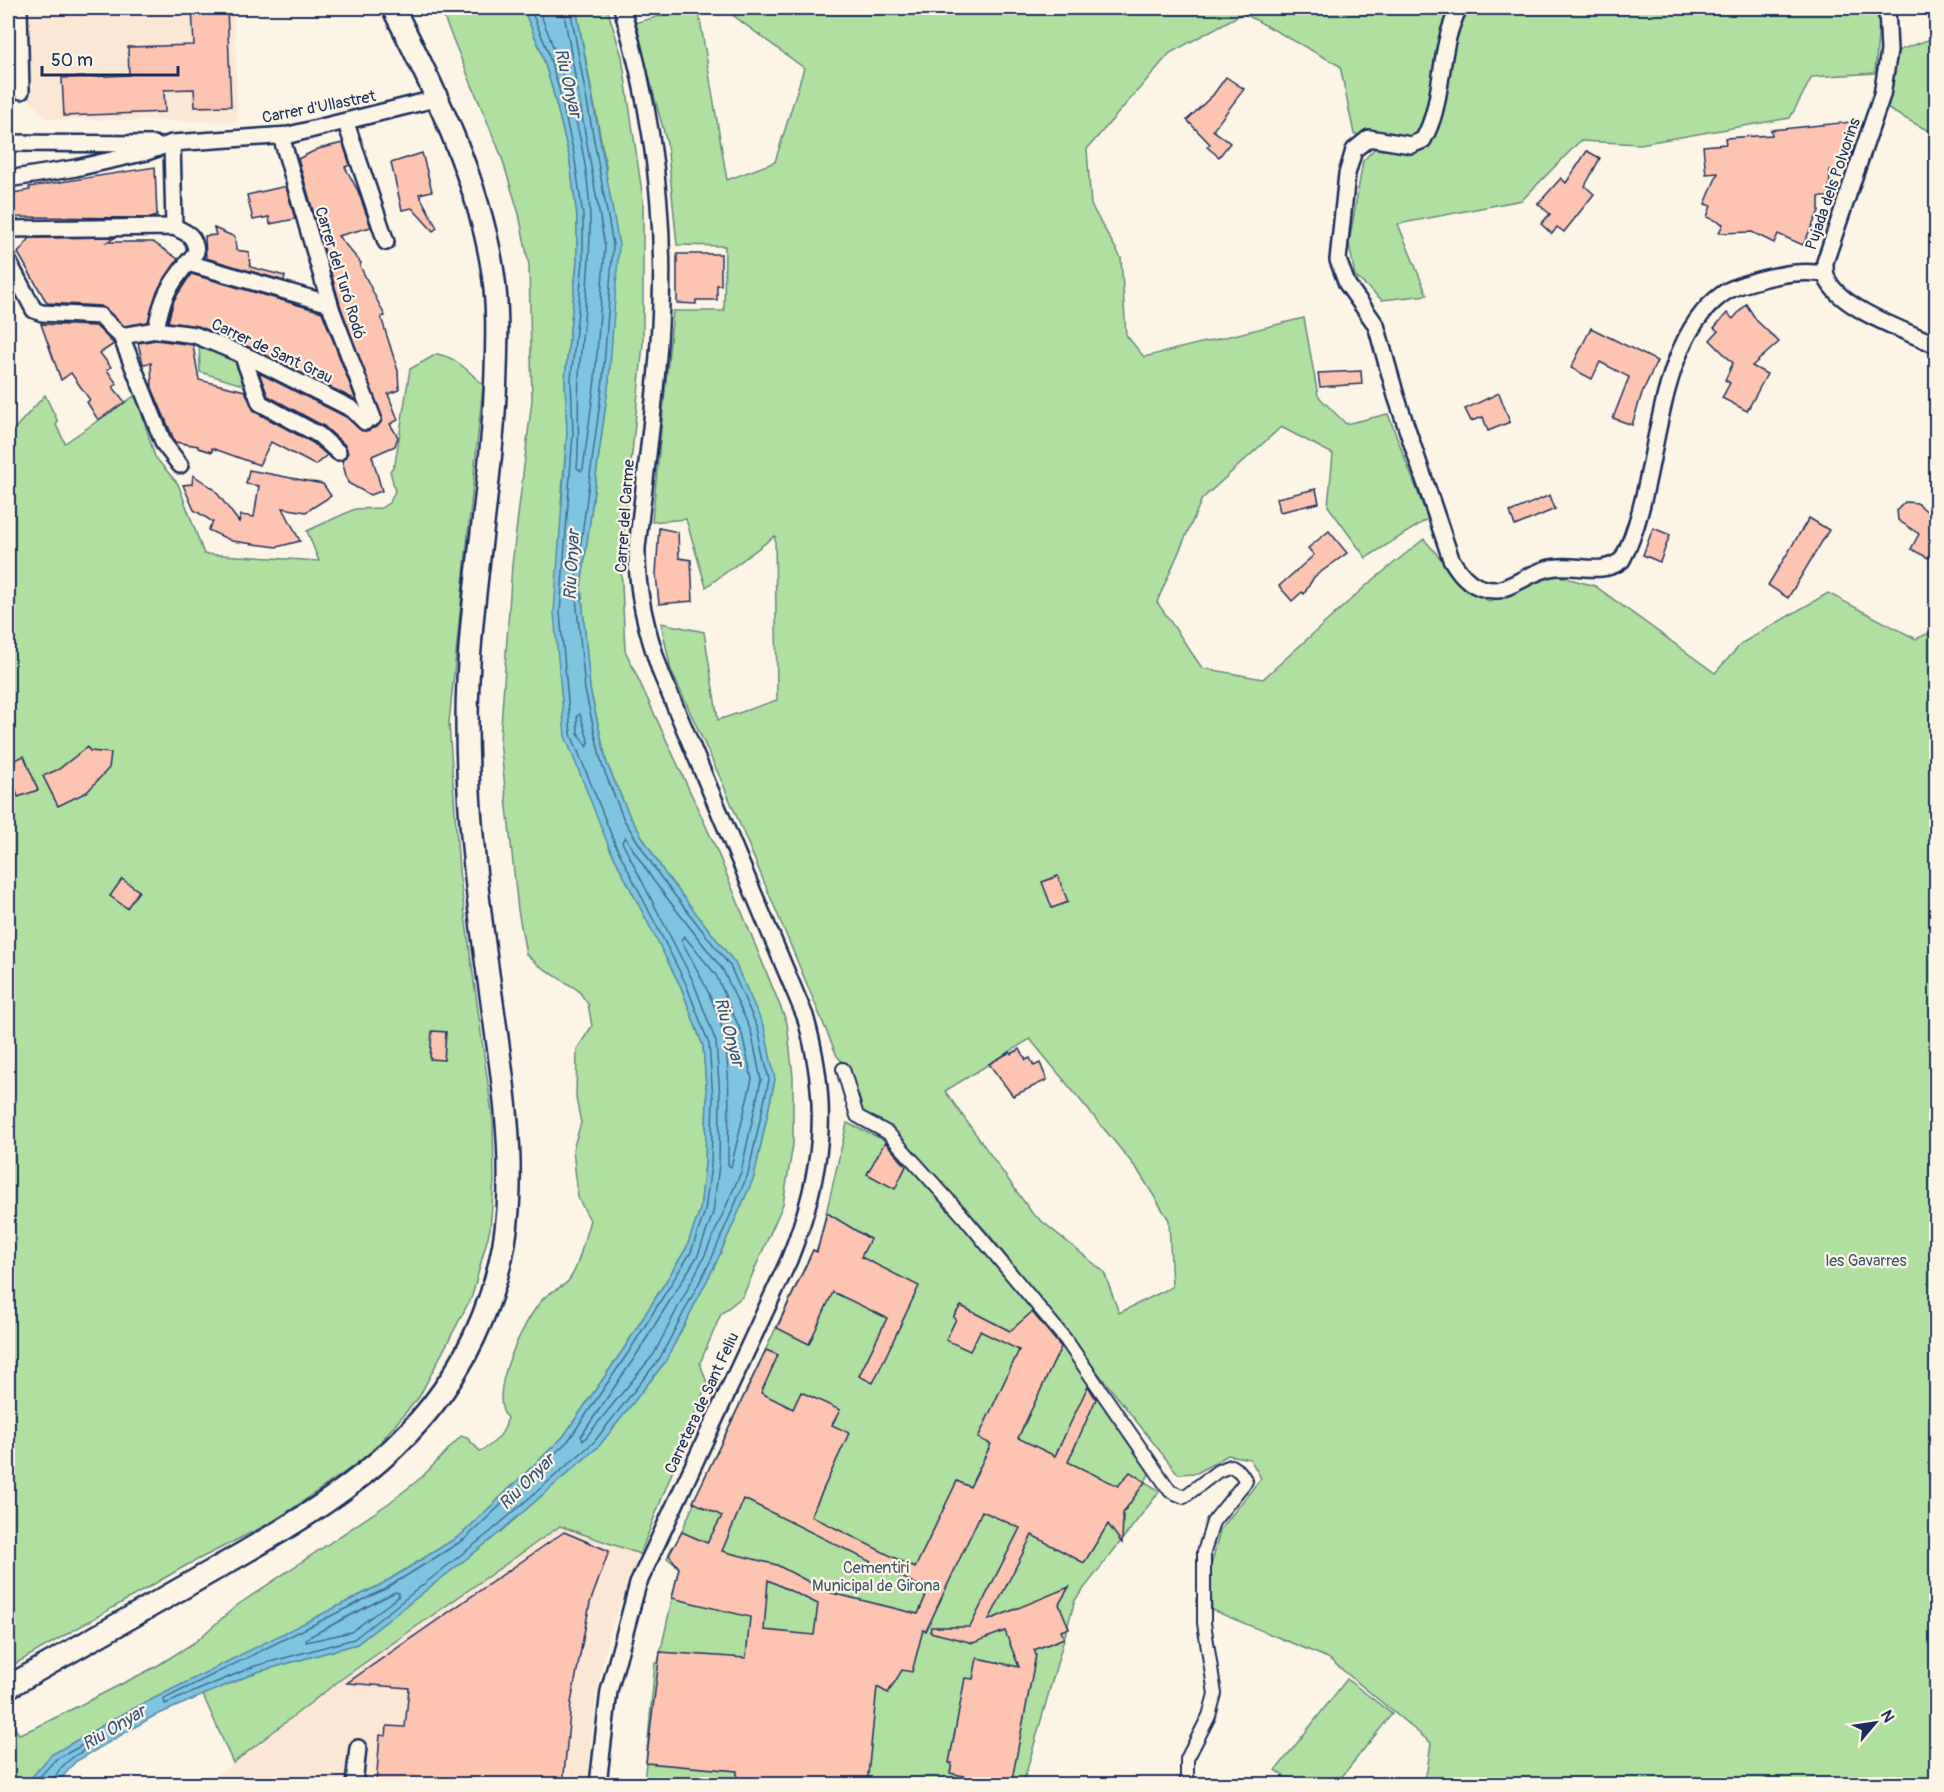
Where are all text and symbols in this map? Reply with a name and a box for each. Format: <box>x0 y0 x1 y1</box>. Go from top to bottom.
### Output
scale bar <box>42 39 178 77</box>
water label: Riu Onyar <box>549 46 588 122</box>
text: 50 m <box>51 49 93 72</box>
street label: Carrer d'Ullastret <box>260 86 378 128</box>
street label: Pujada dels Polvorins <box>1801 115 1865 253</box>
street label: Carrer del Turó Rodó <box>310 204 370 342</box>
street label: Carrer de Sant Grau <box>208 314 336 388</box>
street label: Carrer del Carme <box>611 458 639 573</box>
water label: Riu Onyar <box>559 527 585 601</box>
water label: Riu Onyar <box>709 995 750 1071</box>
park label: les Gavarres <box>1825 1251 1907 1271</box>
street label: Carretera de Sant Feliu <box>661 1329 743 1477</box>
water label: Riu Onyar <box>494 1447 562 1515</box>
park label: Cementiri Municipal de Girona <box>812 1558 940 1596</box>
north arrow <box>1845 1693 1905 1753</box>
water label: Riu Onyar <box>78 1699 152 1756</box>
text: N <box>1876 1707 1899 1726</box>

